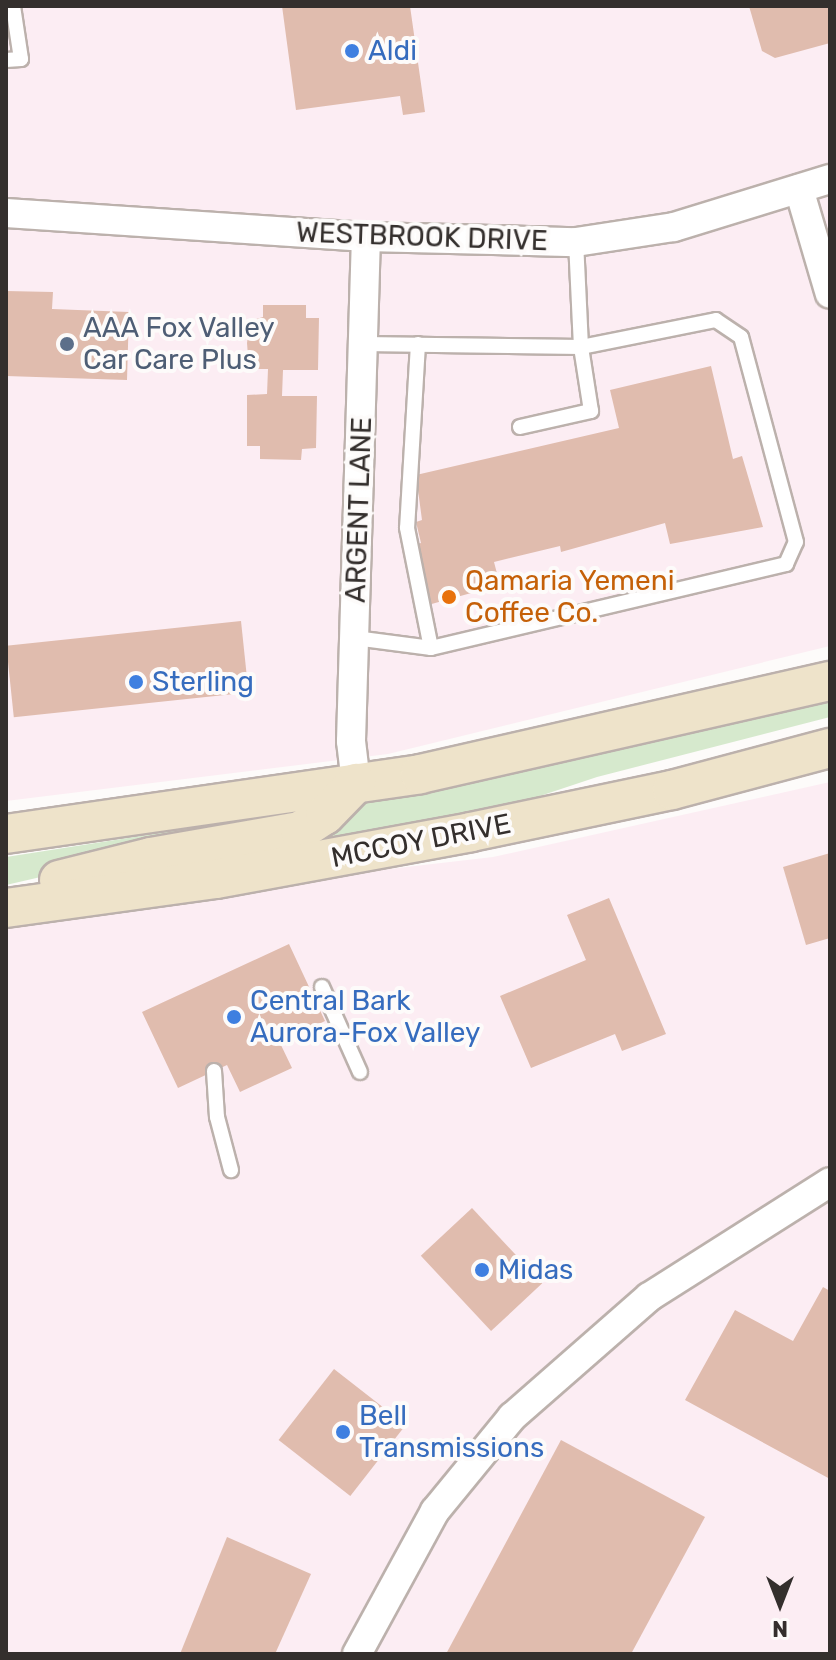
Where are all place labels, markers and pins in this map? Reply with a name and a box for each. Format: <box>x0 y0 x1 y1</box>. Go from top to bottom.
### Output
place label: Aldi <box>368 34 417 68</box>
marker: Aldi <box>343 42 361 60</box>
place label: AAA Fox Valley Car Care Plus <box>83 311 276 377</box>
marker: AAA Fox Valley Car Care Plus <box>58 335 76 353</box>
place label: Qamaria Yemeni Coffee Co. <box>465 564 675 630</box>
marker: Qamaria Yemeni Coffee Co. <box>440 588 458 606</box>
place label: Sterling <box>152 665 254 699</box>
marker: Sterling <box>127 673 145 691</box>
place label: Central Bark Aurora-Fox Valley <box>250 984 481 1050</box>
marker: Central Bark Aurora-Fox Valley <box>225 1008 243 1026</box>
place label: Midas <box>498 1253 573 1287</box>
marker: Midas <box>473 1261 491 1279</box>
place label: Bell Transmissions <box>359 1399 544 1465</box>
marker: Bell Transmissions <box>334 1423 352 1441</box>

